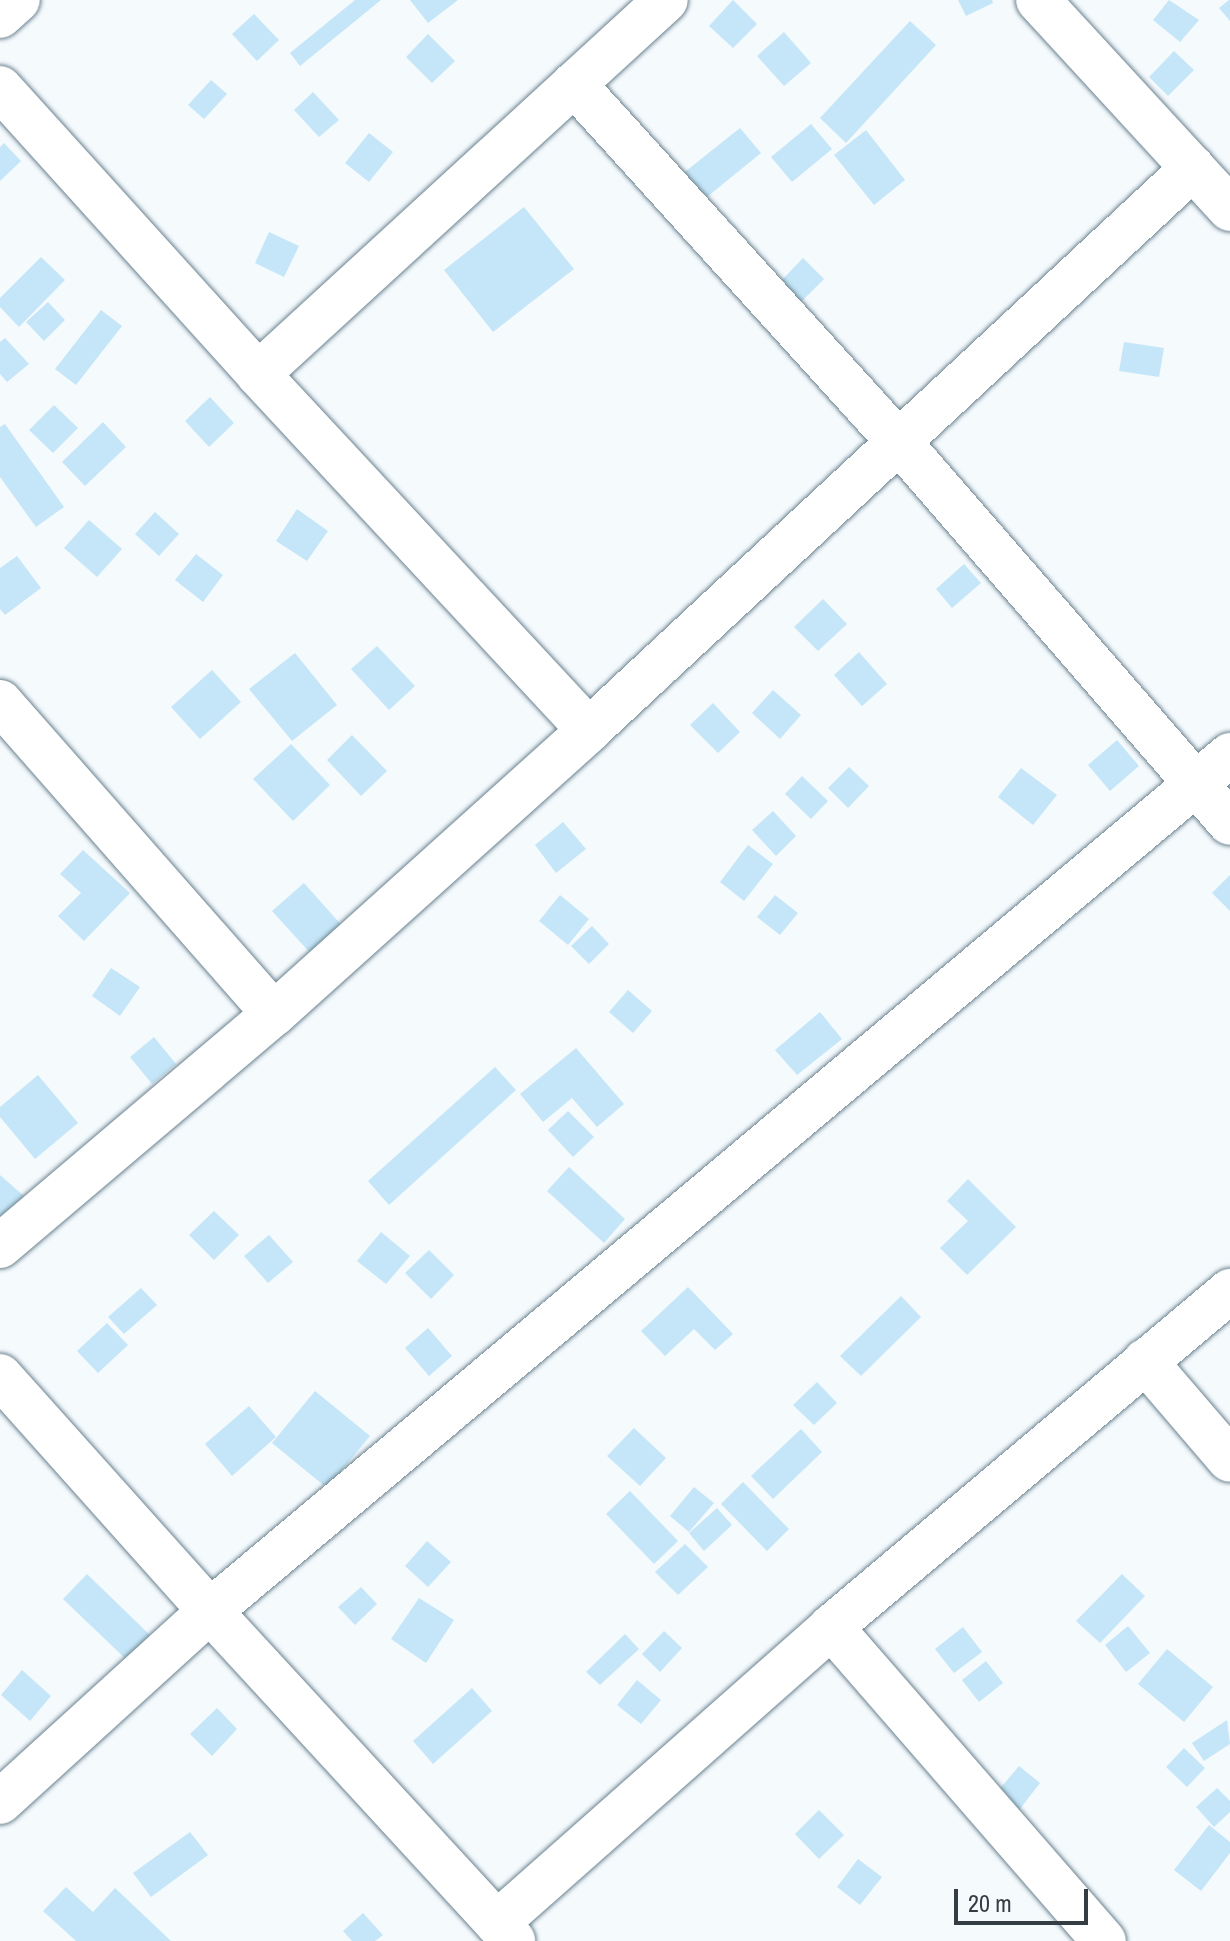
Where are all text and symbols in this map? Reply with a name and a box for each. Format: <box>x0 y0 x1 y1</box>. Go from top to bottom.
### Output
scale bar <box>958 1873 1092 1923</box>
text: 20 m <box>968 1887 1012 1919</box>

